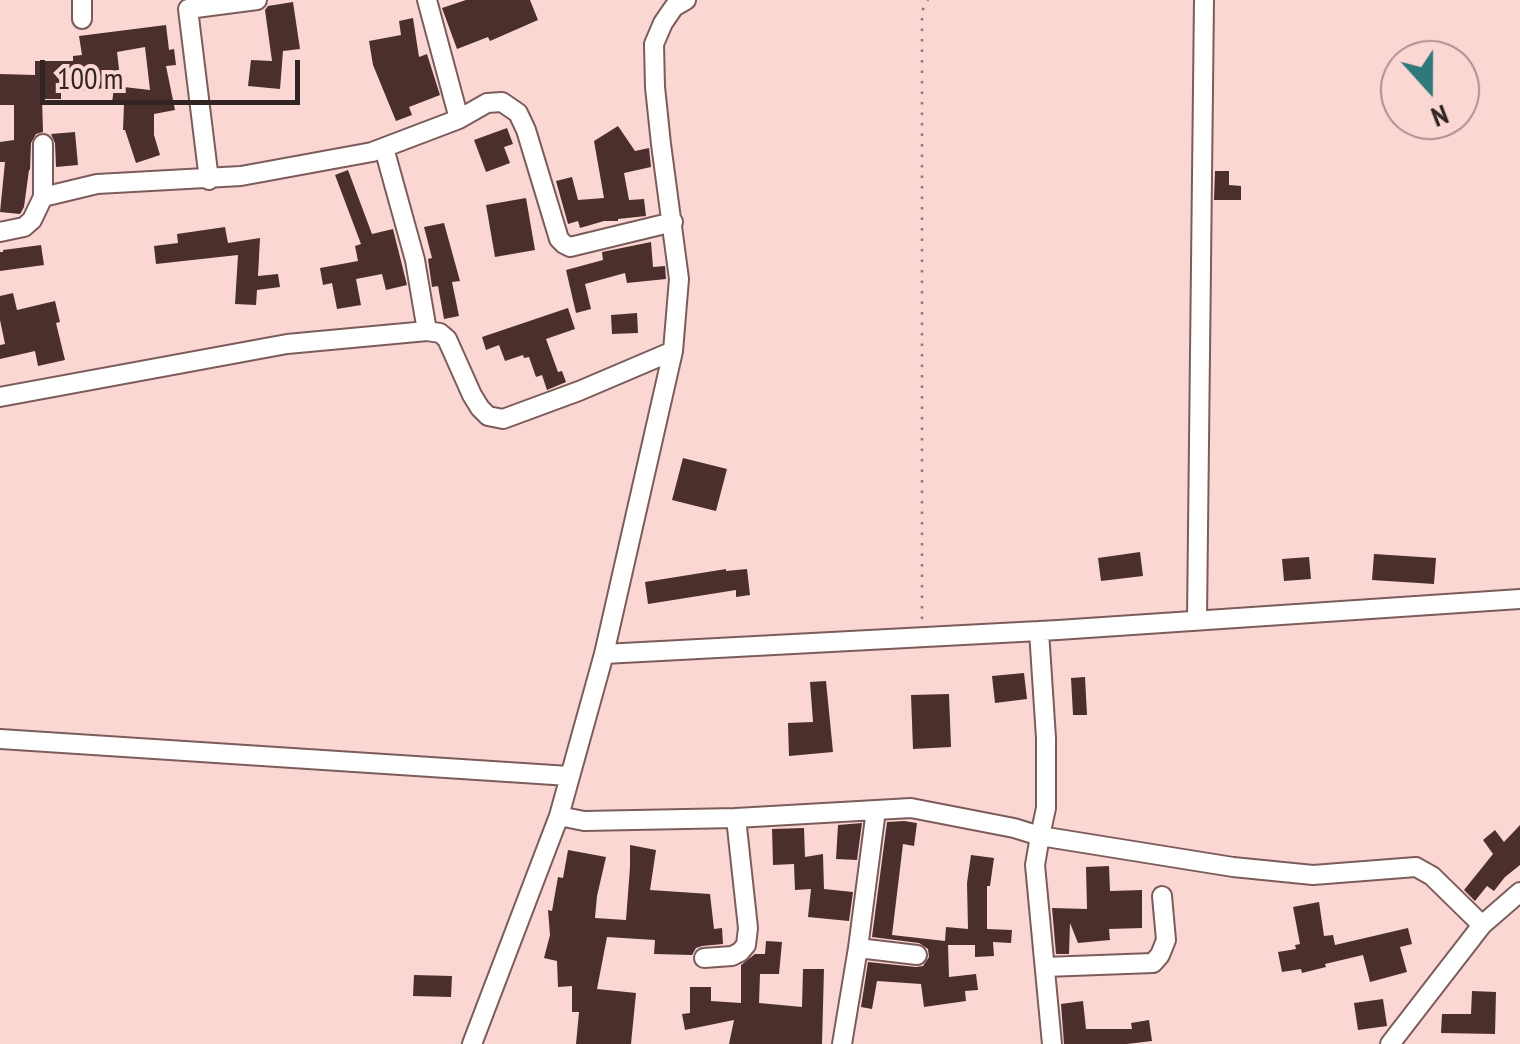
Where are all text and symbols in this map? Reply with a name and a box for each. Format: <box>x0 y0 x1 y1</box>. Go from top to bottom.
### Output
scale bar <box>45 40 305 102</box>
north arrow <box>1380 40 1480 140</box>
text: 100 m <box>57 58 123 97</box>
text: N <box>1427 97 1454 137</box>

